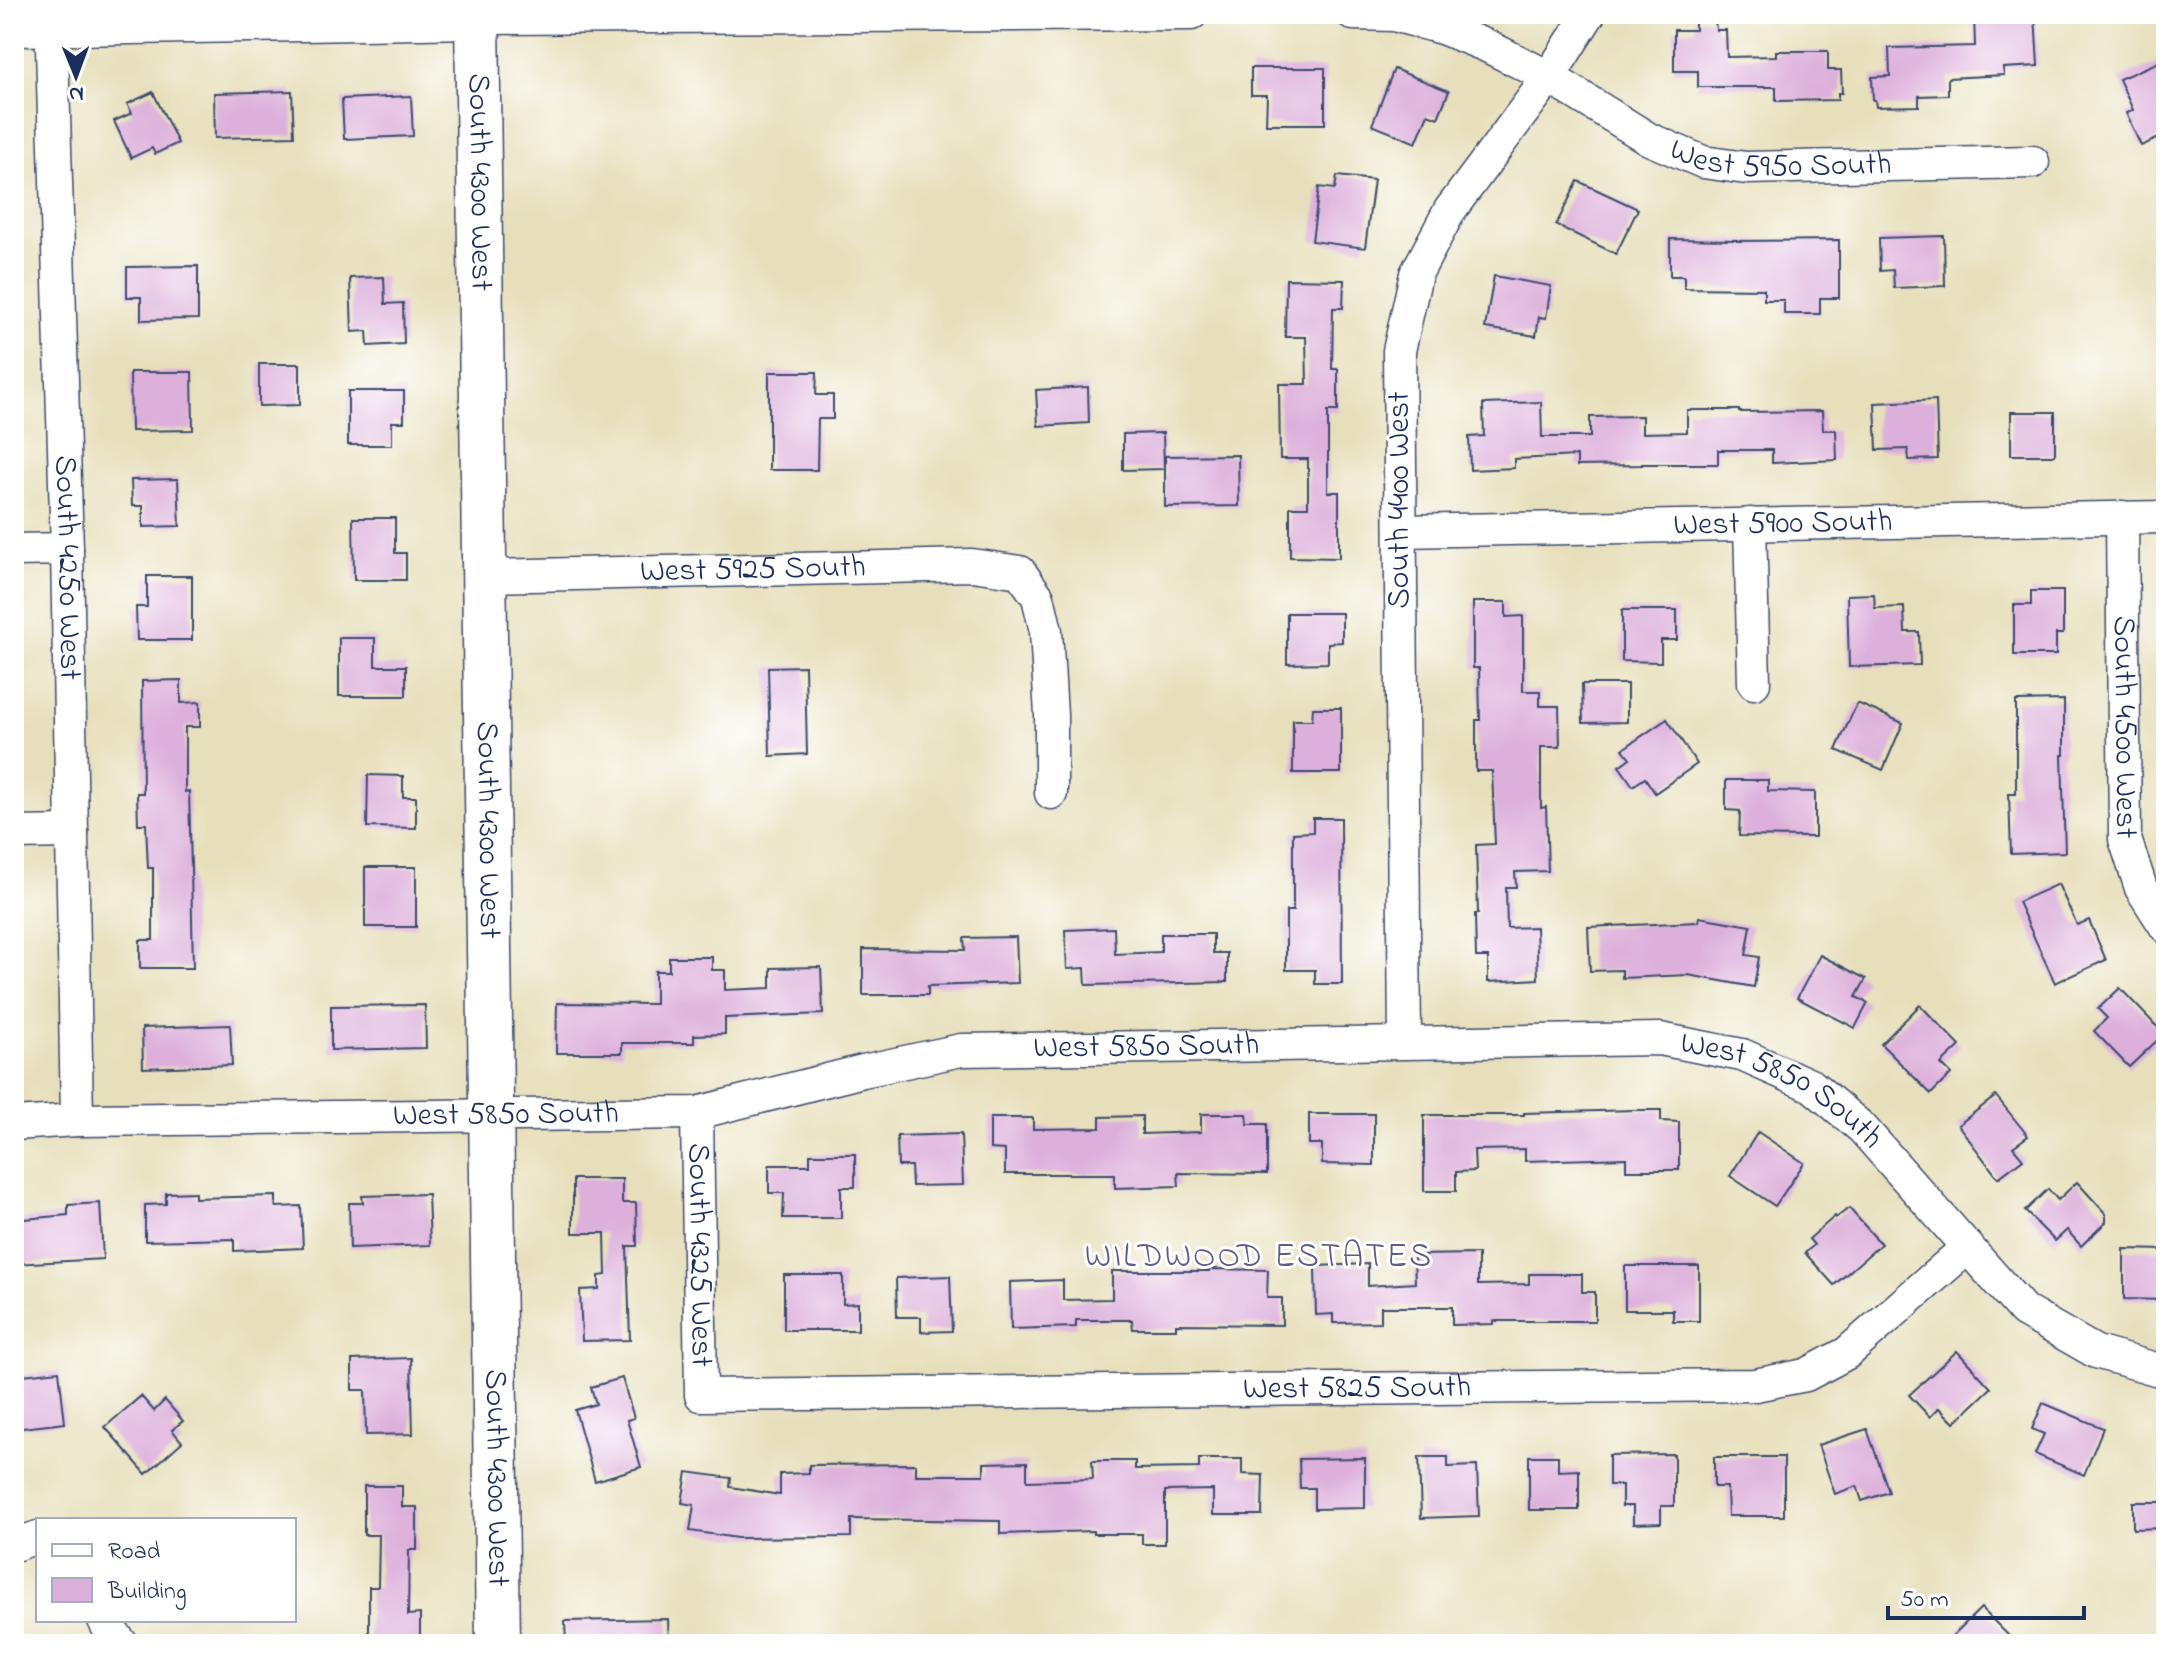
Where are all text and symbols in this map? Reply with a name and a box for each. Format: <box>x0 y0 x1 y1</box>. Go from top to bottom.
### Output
north arrow <box>36 36 116 116</box>
street label: South 4300 West <box>454 73 504 291</box>
text: N <box>69 77 84 109</box>
street label: West 5950 South <box>1662 127 1892 192</box>
street label: South 4400 West <box>1377 391 1424 609</box>
street label: South 4250 West <box>41 455 93 681</box>
street label: West 5900 South <box>1673 499 1893 550</box>
street label: West 5925 South <box>640 544 866 596</box>
street label: South 4500 West <box>2099 615 2148 839</box>
street label: South 4300 West <box>463 721 512 939</box>
street label: West 5850 South <box>1676 1020 1894 1160</box>
street label: West 5850 South <box>1033 1022 1260 1072</box>
street label: West 5850 South <box>393 1090 619 1140</box>
street label: South 4325 West <box>674 1143 724 1368</box>
district label: WILDWOOD ESTATES <box>1085 1233 1433 1283</box>
street label: West 5825 South <box>1243 1364 1471 1413</box>
street label: South 4300 West <box>471 1369 521 1587</box>
legend <box>36 1518 296 1622</box>
text: Road <box>108 1535 161 1570</box>
scale bar <box>1888 1570 2084 1620</box>
text: Building <box>107 1575 187 1610</box>
text: 50 m <box>1900 1583 1949 1618</box>

